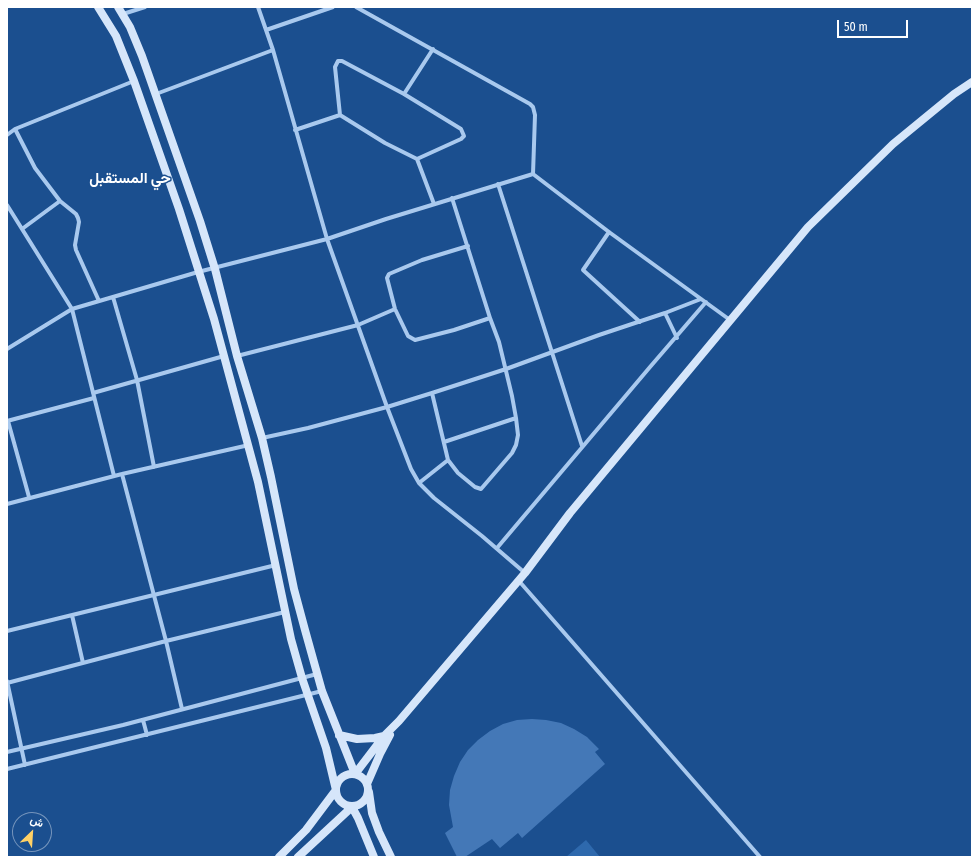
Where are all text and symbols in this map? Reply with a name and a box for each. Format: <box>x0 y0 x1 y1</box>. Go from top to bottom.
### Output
scale bar <box>839 12 910 38</box>
text: 50 m <box>844 20 868 34</box>
district label: حي المستقبل <box>89 170 171 188</box>
north arrow <box>12 812 52 852</box>
text: ش <box>28 813 46 830</box>

